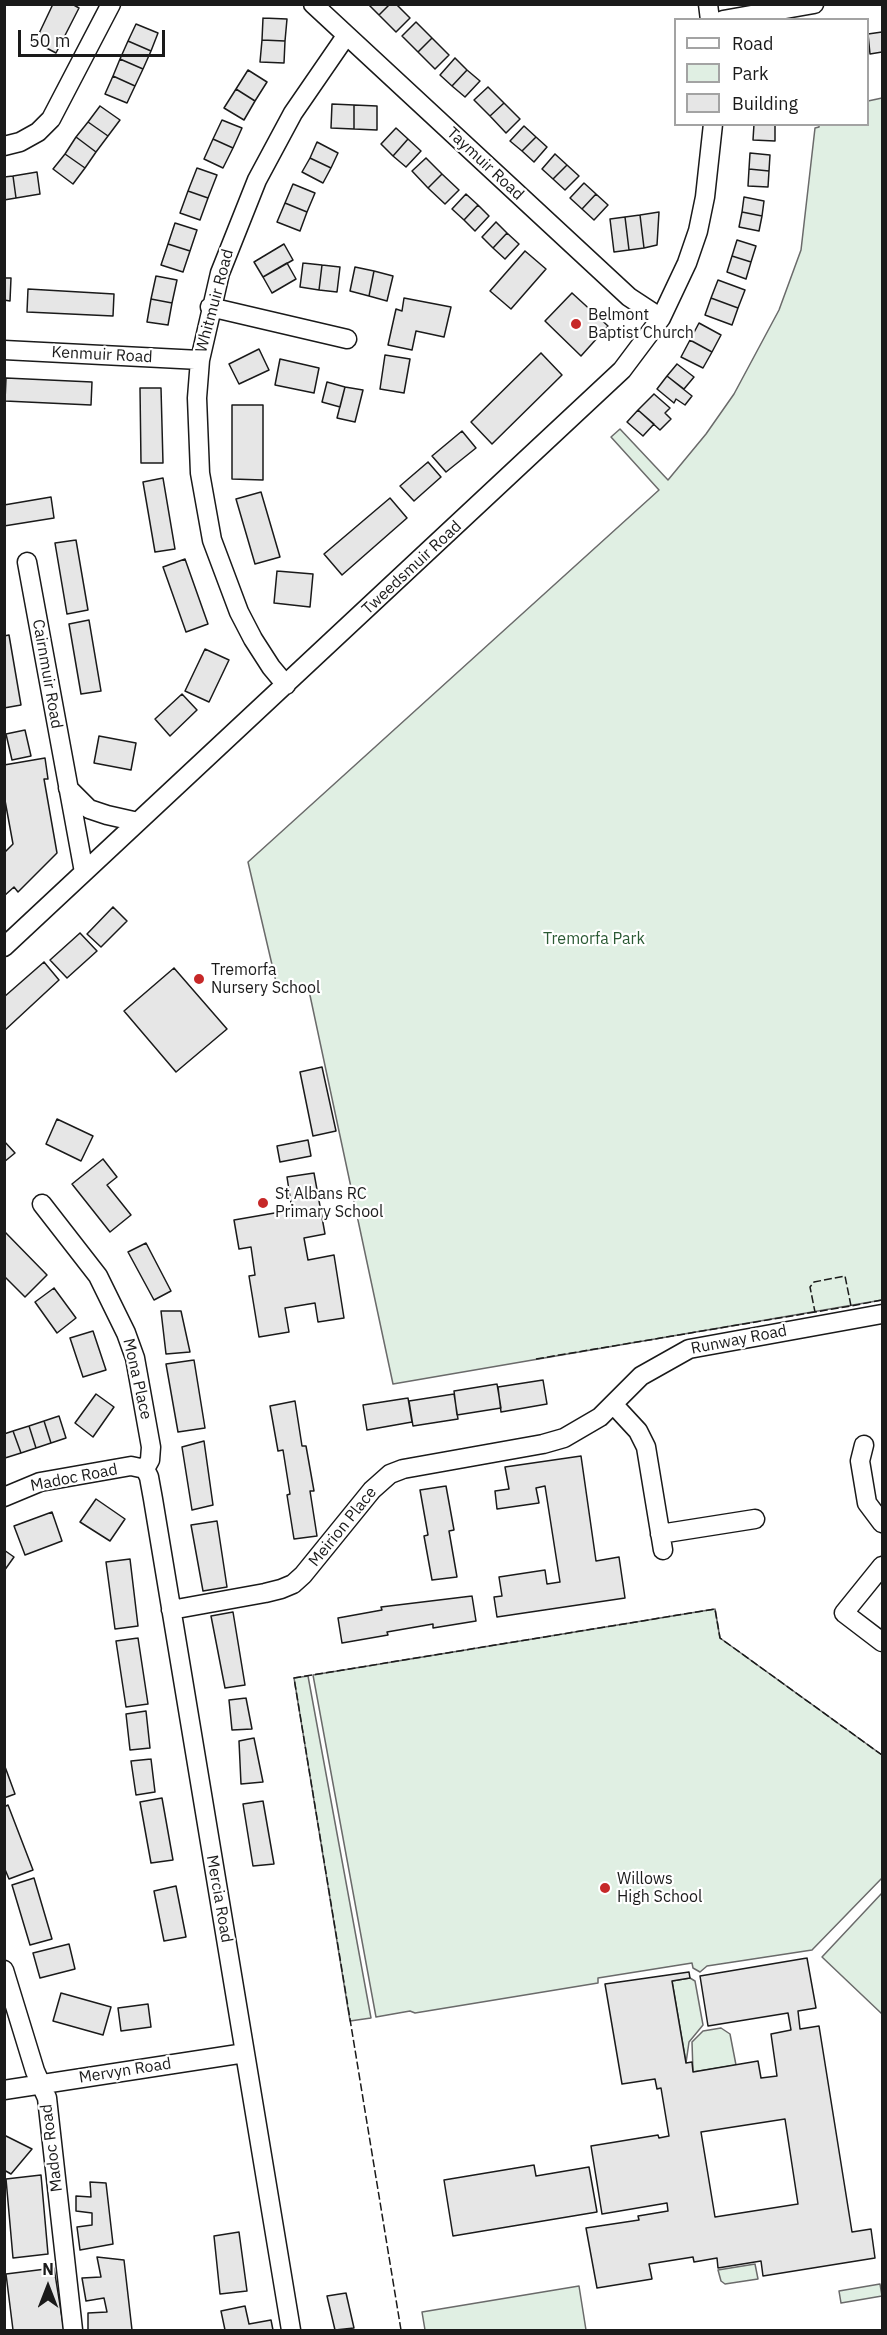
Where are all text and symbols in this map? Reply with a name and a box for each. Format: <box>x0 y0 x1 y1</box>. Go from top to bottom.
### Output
scale bar <box>21 18 168 56</box>
legend <box>674 18 869 126</box>
text: 50 m <box>29 29 71 52</box>
text: Road <box>732 32 773 55</box>
text: Park <box>732 62 768 85</box>
text: Building <box>732 92 798 115</box>
street label: Taymuir Road <box>443 124 527 204</box>
street label: Whitmuir Road <box>192 247 238 355</box>
place label: Belmont Baptist Church <box>588 305 694 343</box>
marker: Belmont Baptist Church <box>569 317 583 331</box>
street label: Kenmuir Road <box>51 343 153 367</box>
street label: Tweedsmuir Road <box>358 517 466 619</box>
street label: Cairnmuir Road <box>28 618 66 730</box>
park label: Tremorfa Park <box>543 929 645 949</box>
place label: Tremorfa Nursery School <box>211 960 320 998</box>
marker: Tremorfa Nursery School <box>192 972 206 986</box>
place label: St Albans RC Primary School <box>275 1184 383 1222</box>
marker: St Albans RC Primary School <box>256 1196 270 1210</box>
street label: Runway Road <box>689 1321 789 1359</box>
street label: Mona Place <box>118 1337 156 1421</box>
street label: Madoc Road <box>29 1460 119 1496</box>
street label: Meirion Place <box>305 1483 381 1571</box>
street label: Mercia Road <box>202 1854 236 1944</box>
place label: Willows High School <box>617 1869 702 1907</box>
marker: Willows High School <box>598 1881 612 1895</box>
street label: Mervyn Road <box>77 2054 173 2088</box>
street label: Madoc Road <box>37 2103 67 2193</box>
north arrow <box>18 2257 78 2317</box>
text: N <box>42 2259 54 2279</box>

